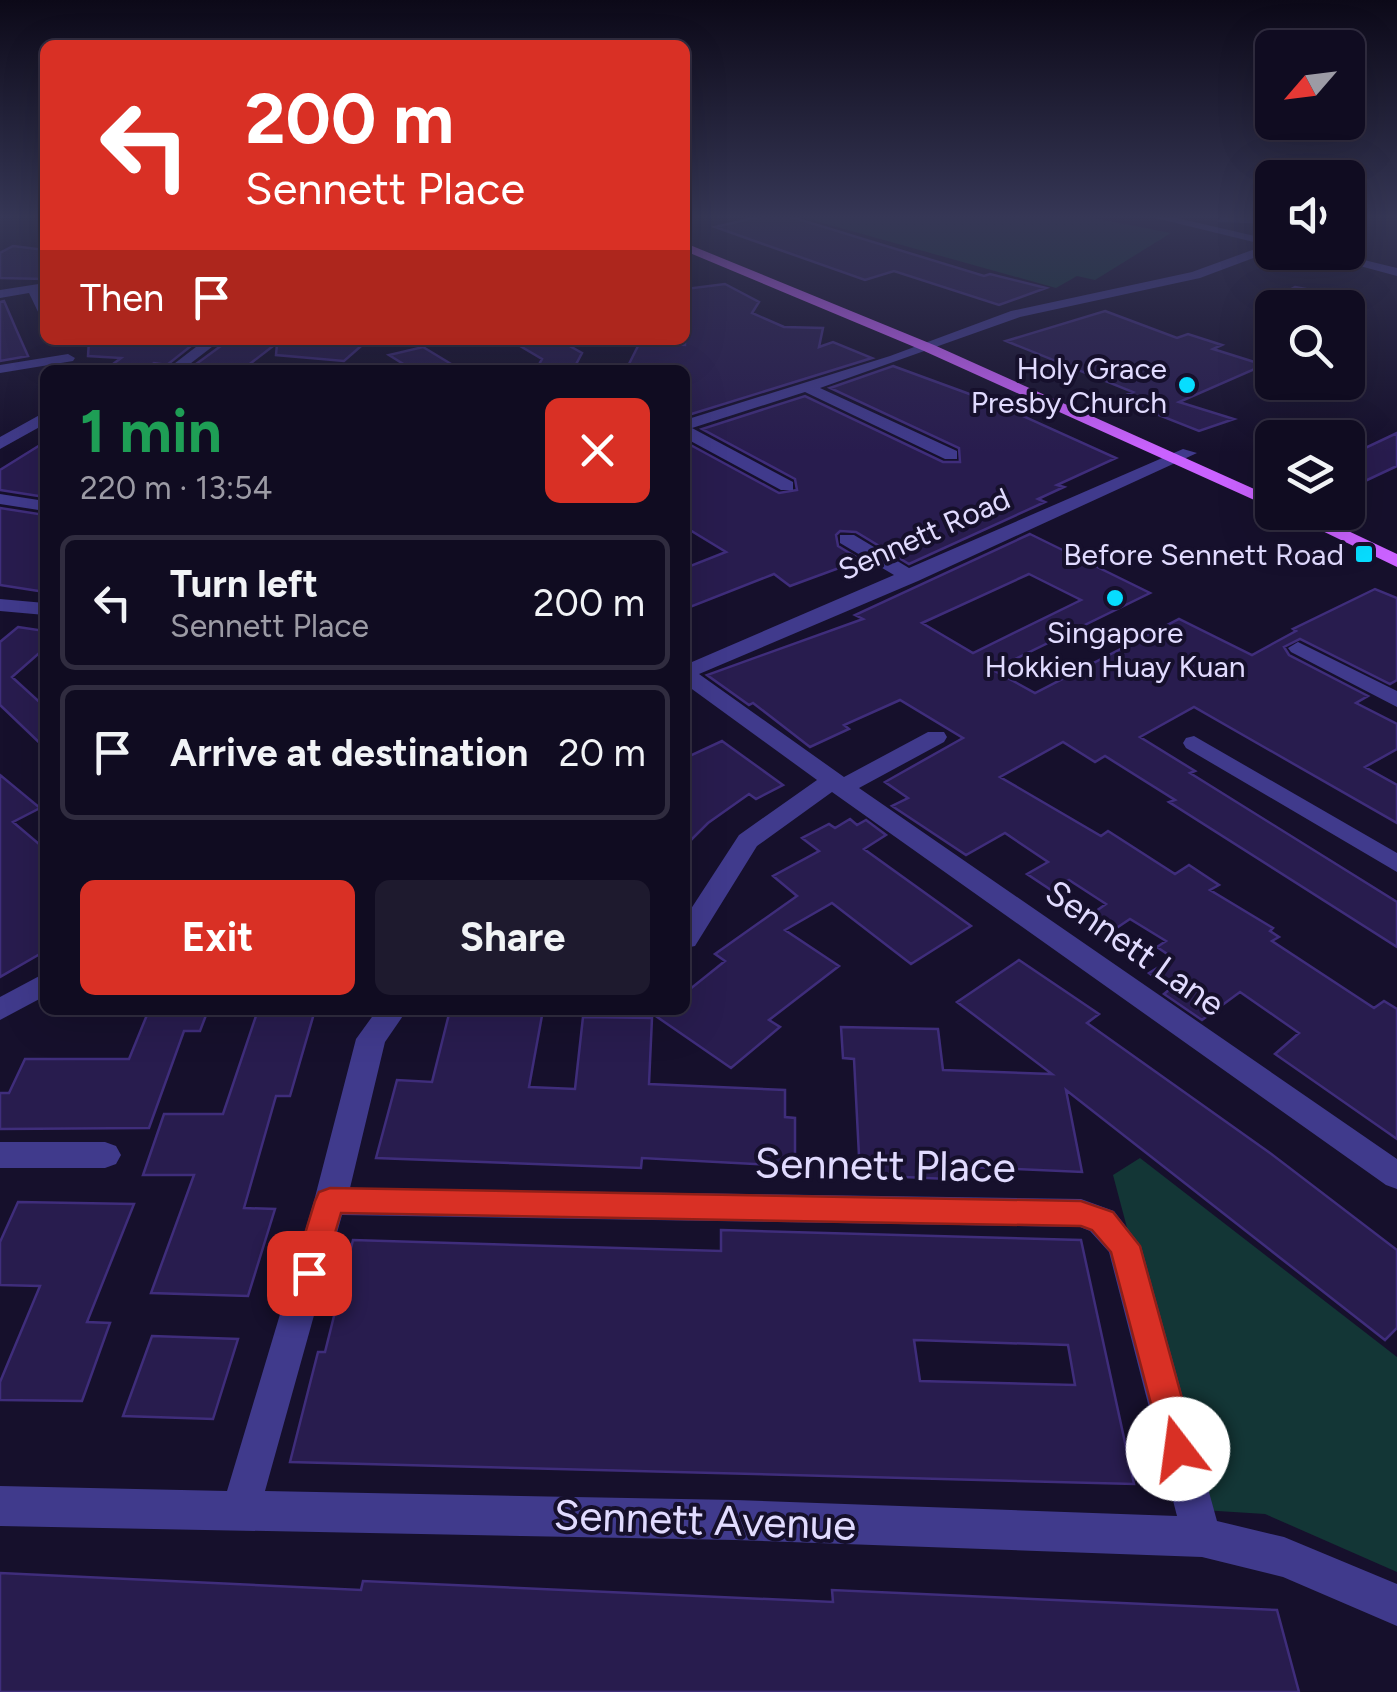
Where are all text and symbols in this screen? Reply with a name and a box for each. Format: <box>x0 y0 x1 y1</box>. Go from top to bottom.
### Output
north arrow <box>1255 30 1365 140</box>
map controls <box>1255 30 1365 530</box>
text: 200 m <box>245 76 454 161</box>
icon: left <box>80 80 210 210</box>
button: sound <box>1255 160 1365 270</box>
text: Sennett Place <box>245 161 525 215</box>
icon: arrive <box>184 270 239 325</box>
text: Then <box>80 275 164 321</box>
button: search <box>1255 290 1365 400</box>
place label: Holy Grace Presby Church <box>971 350 1167 421</box>
marker: Holy Grace Presby Church <box>1176 374 1198 396</box>
text: 1 min <box>80 395 222 467</box>
button: close <box>545 398 650 503</box>
button: layers <box>1255 420 1365 530</box>
text: 220 m · 13:54 <box>80 469 272 507</box>
street label: Sennett Road <box>833 480 1015 588</box>
place label: Before Sennett Road <box>1063 536 1344 573</box>
marker: Before Sennett Road <box>1353 543 1375 565</box>
text: Turn left <box>170 561 318 607</box>
icon: left <box>85 575 140 630</box>
text: 200 m <box>533 580 645 626</box>
marker: Singapore Hokkien Huay Kuan <box>1104 587 1126 609</box>
text: Sennett Place <box>170 607 369 645</box>
place label: Singapore Hokkien Huay Kuan <box>984 614 1246 685</box>
icon: arrive <box>85 725 140 780</box>
text: Arrive at destination <box>170 730 528 776</box>
text: 20 m <box>558 730 646 776</box>
street label: Sennett Lane <box>1038 871 1232 1025</box>
button: Exit <box>80 880 355 995</box>
button: Share <box>375 880 650 995</box>
street label: Sennett Place <box>754 1137 1016 1193</box>
pin <box>267 1231 352 1316</box>
icon: arrive <box>282 1246 337 1301</box>
position arrow <box>1126 1397 1230 1501</box>
street label: Sennett Avenue <box>553 1489 857 1551</box>

